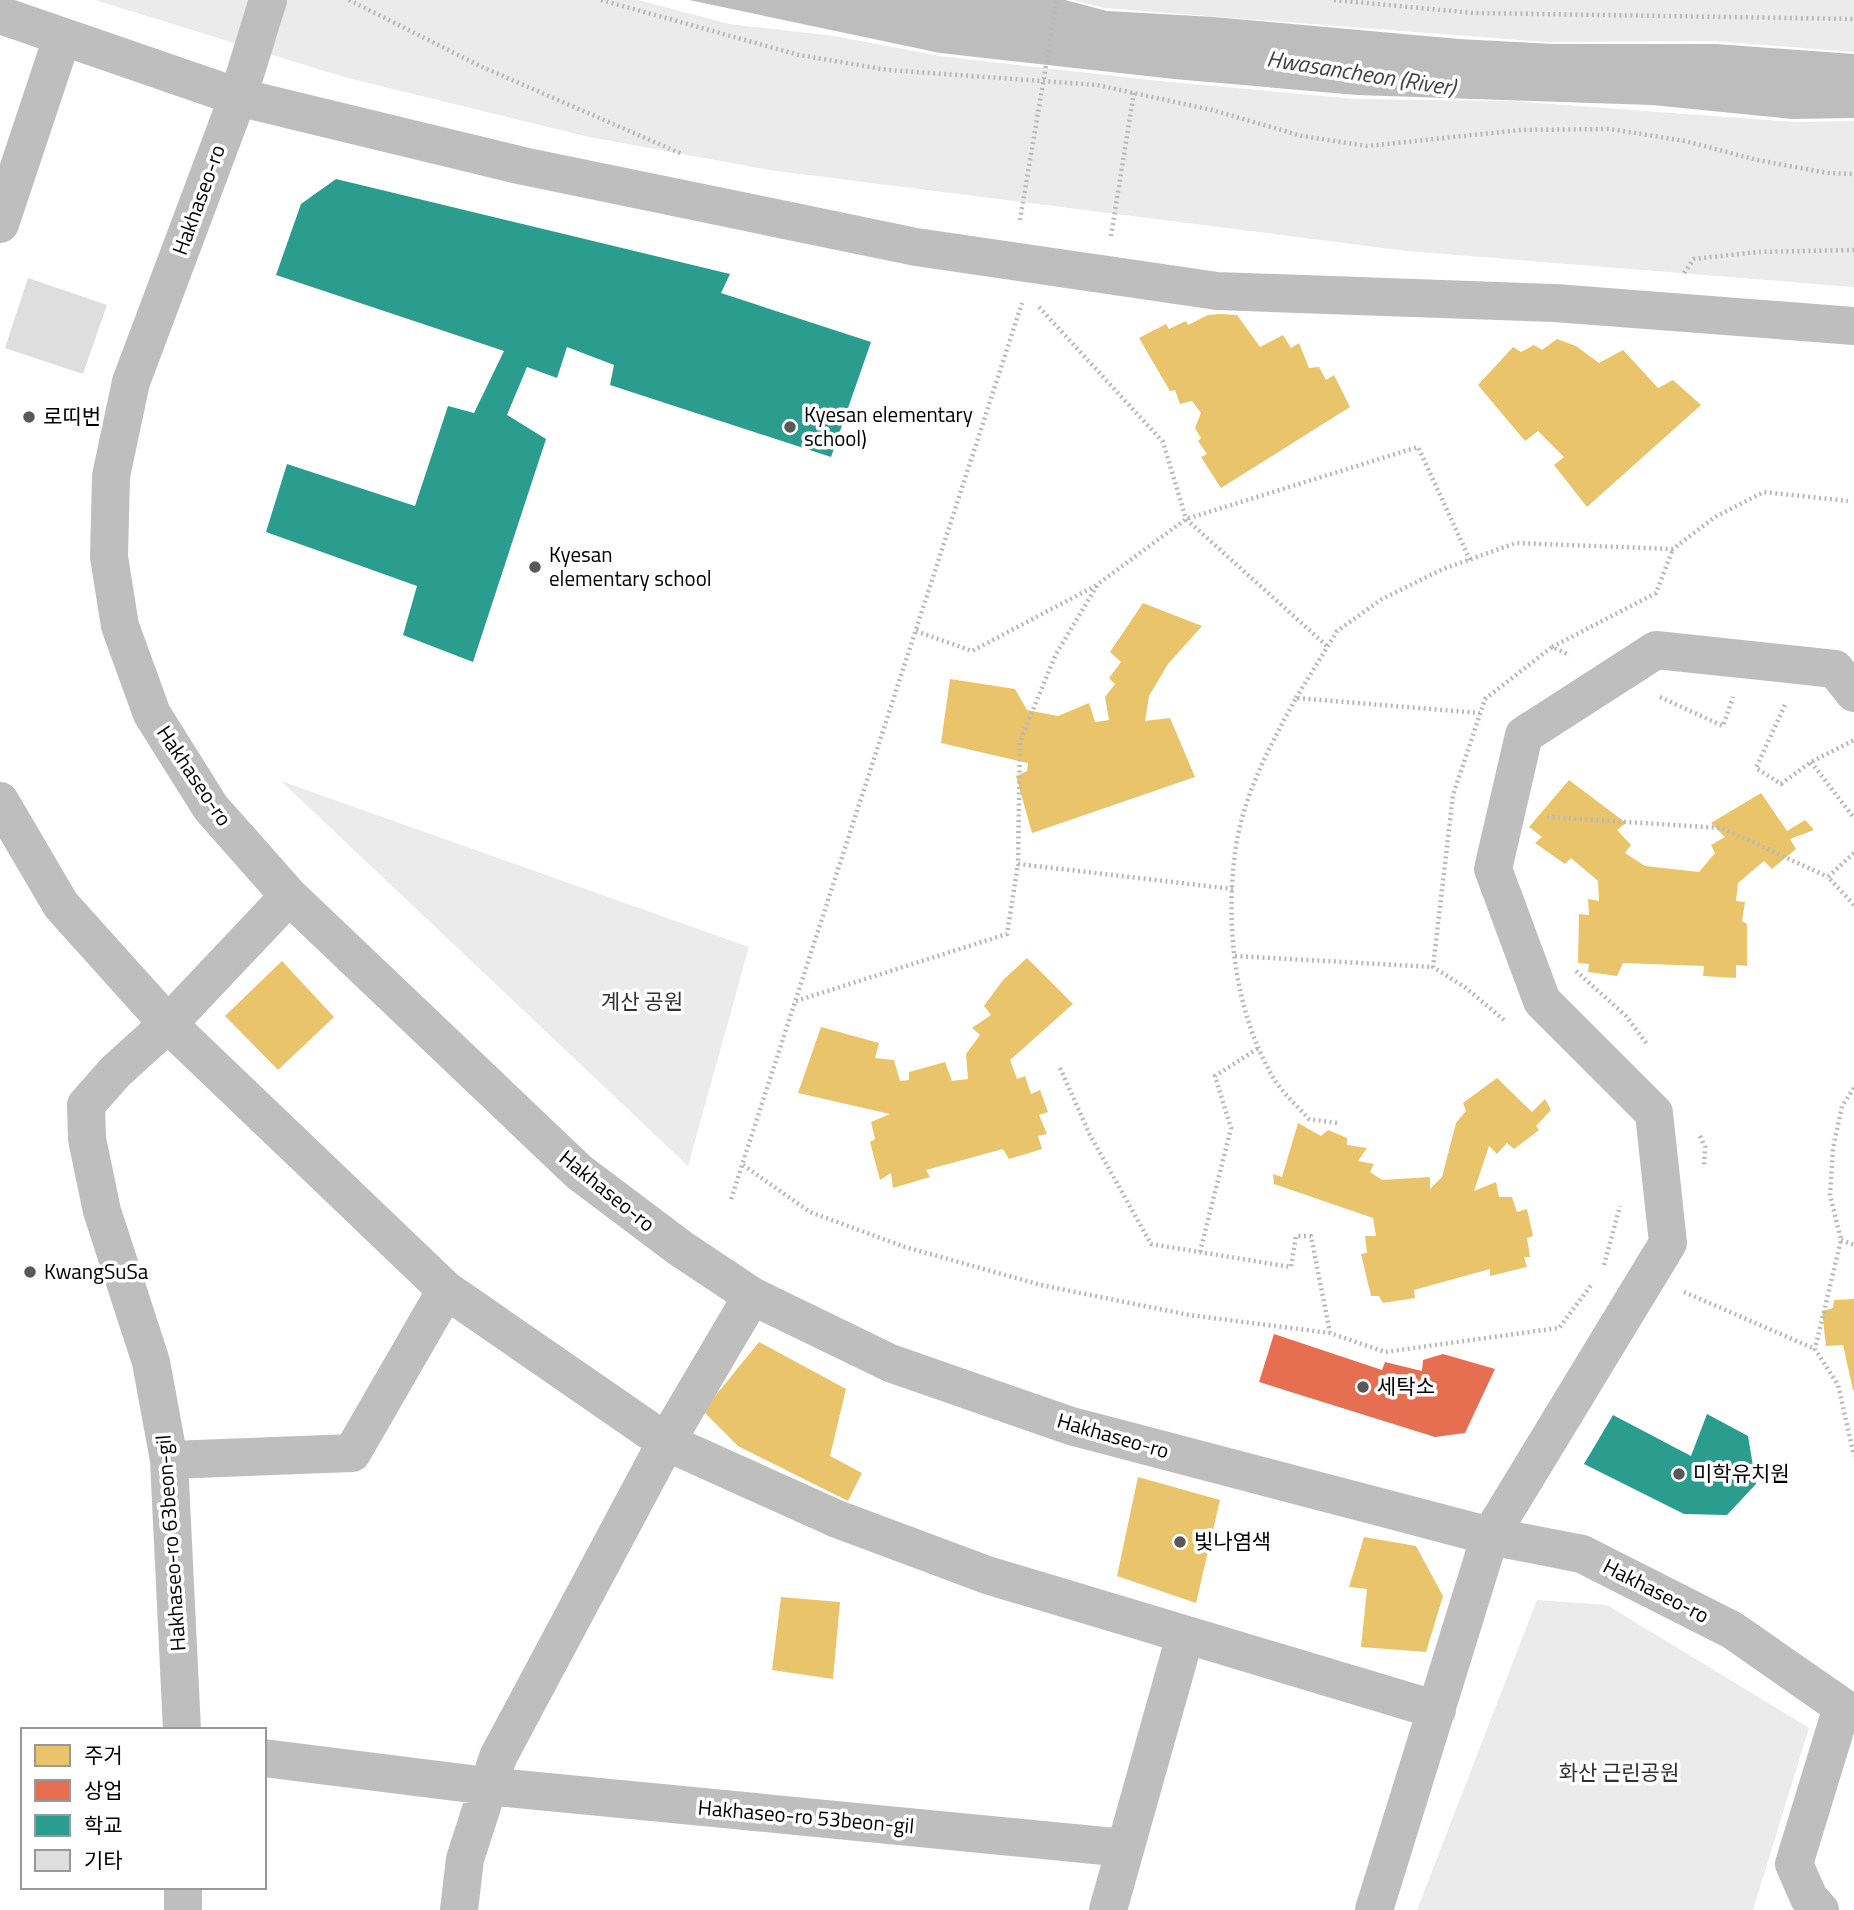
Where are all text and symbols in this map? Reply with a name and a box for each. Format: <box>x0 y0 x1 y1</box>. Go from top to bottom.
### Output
water label: Hwasancheon (River) <box>1264 40 1460 105</box>
street label: Hakhaseo-ro <box>163 140 233 259</box>
place label: Kyesan elementary school) <box>804 398 973 454</box>
place label: 로띠번 <box>43 400 101 432</box>
marker: 로띠번 <box>21 409 37 425</box>
marker: Kyesan elementary school) <box>782 419 798 435</box>
place label: Kyesan elementary school <box>549 538 712 594</box>
marker: Kyesan elementary school <box>527 559 543 575</box>
street label: Hakhaseo-ro <box>149 719 240 832</box>
park label: 계산 공원 <box>601 985 683 1017</box>
street label: Hakhaseo-ro <box>553 1141 663 1239</box>
place label: KwangSuSa <box>44 1255 149 1287</box>
marker: KwangSuSa <box>22 1264 38 1280</box>
place label: 세탁소 <box>1377 1370 1435 1402</box>
marker: 세탁소 <box>1355 1379 1371 1395</box>
street label: Hakhaseo-ro <box>1053 1404 1173 1466</box>
street label: Hakhaseo-ro 63beon-gil <box>146 1434 194 1652</box>
place label: 미학유치원 <box>1693 1457 1790 1489</box>
marker: 미학유치원 <box>1671 1466 1687 1482</box>
place label: 빛나염색 <box>1194 1525 1271 1557</box>
marker: 빛나염색 <box>1172 1534 1188 1550</box>
street label: Hakhaseo-ro <box>1598 1550 1715 1631</box>
legend <box>21 1728 266 1889</box>
text: 주거 <box>84 1739 123 1771</box>
park label: 화산 근린공원 <box>1559 1756 1679 1788</box>
text: 상업 <box>84 1774 123 1806</box>
street label: Hakhaseo-ro 53beon-gil <box>697 1791 916 1841</box>
text: 학교 <box>84 1809 123 1841</box>
text: 기타 <box>84 1844 123 1876</box>

